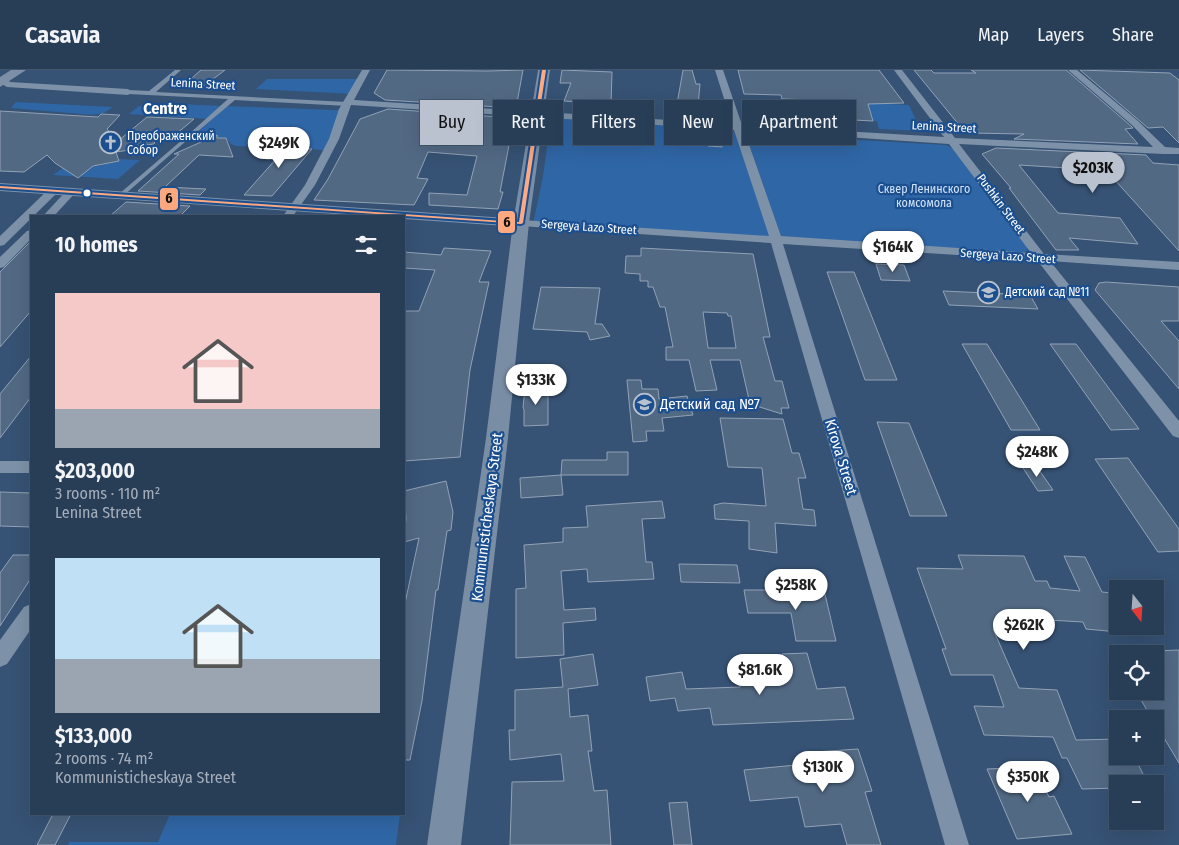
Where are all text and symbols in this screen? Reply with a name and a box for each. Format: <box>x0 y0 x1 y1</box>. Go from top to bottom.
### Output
text: Casavia <box>25 21 101 49</box>
text: Map <box>978 24 1009 46</box>
text: Layers <box>1037 24 1084 46</box>
text: Share <box>1112 24 1154 46</box>
street label: Lenina Street <box>170 75 236 93</box>
district label: Centre <box>143 99 187 118</box>
chip: Buy <box>420 100 483 145</box>
chip: Rent <box>493 100 563 145</box>
chip: Filters <box>573 100 654 145</box>
chip: New <box>664 100 732 145</box>
chip: Apartment <box>742 100 856 145</box>
street label: Lenina Street <box>911 118 977 136</box>
pin: $249K <box>244 126 314 169</box>
place label: Преображенский Собор <box>127 129 215 157</box>
church icon: Преображенский Собор <box>99 131 123 155</box>
text: $249K <box>259 133 299 152</box>
pin: $203K <box>1058 152 1128 194</box>
text: $203K <box>1073 158 1113 177</box>
street label: Pushkin Street <box>974 171 1028 237</box>
park label: Сквер Ленинского комсомола <box>878 182 970 210</box>
line badge: 6 <box>159 187 179 211</box>
unlabelled marker <box>82 188 92 198</box>
text: 6 <box>165 190 173 207</box>
line badge: 6 <box>497 210 516 234</box>
text: 6 <box>503 214 511 231</box>
street label: Sergeya Lazo Street <box>541 217 637 237</box>
pin: $164K <box>858 230 928 273</box>
icon: filters <box>352 231 380 259</box>
text: 10 homes <box>55 232 138 258</box>
text: $164K <box>873 237 913 256</box>
street label: Sergeya Lazo Street <box>960 246 1056 266</box>
school or university icon: Детский сад №11 <box>977 280 1001 304</box>
place label: Детский сад №11 <box>1004 285 1089 299</box>
icon: home <box>173 326 263 416</box>
pin: $133K <box>501 364 571 406</box>
text: $133K <box>517 370 555 389</box>
school or university icon: Детский сад №7 <box>632 392 656 416</box>
place label: Детский сад №7 <box>659 395 760 413</box>
street label: Kirova Street <box>821 417 861 497</box>
street label: Kommunisticheskaya Street <box>468 432 506 602</box>
pin: $248K <box>1002 436 1072 478</box>
text: $248K <box>1017 442 1057 461</box>
text: $203,000 <box>55 458 135 484</box>
text: 3 rooms · 110 m² <box>55 484 160 503</box>
text: Lenina Street <box>55 503 141 522</box>
pin: $258K <box>761 568 831 611</box>
text: $258K <box>776 575 816 594</box>
north arrow <box>1109 580 1164 635</box>
map controls <box>1109 580 1164 830</box>
icon: home <box>173 591 263 681</box>
pin: $262K <box>989 608 1059 651</box>
text: $262K <box>1004 615 1044 634</box>
button: locate <box>1109 645 1164 700</box>
pin: $81.6K <box>719 654 801 696</box>
text: $81.6K <box>738 660 782 679</box>
button: + <box>1109 710 1164 765</box>
text: $133,000 <box>55 723 132 749</box>
text: 2 rooms · 74 m² <box>55 749 153 768</box>
pin: $130K <box>788 750 858 793</box>
text: $130K <box>803 757 843 776</box>
pin: $350K <box>993 760 1063 803</box>
text: $350K <box>1007 767 1049 786</box>
text: Kommunisticheskaya Street <box>55 768 236 787</box>
button: − <box>1109 775 1164 830</box>

